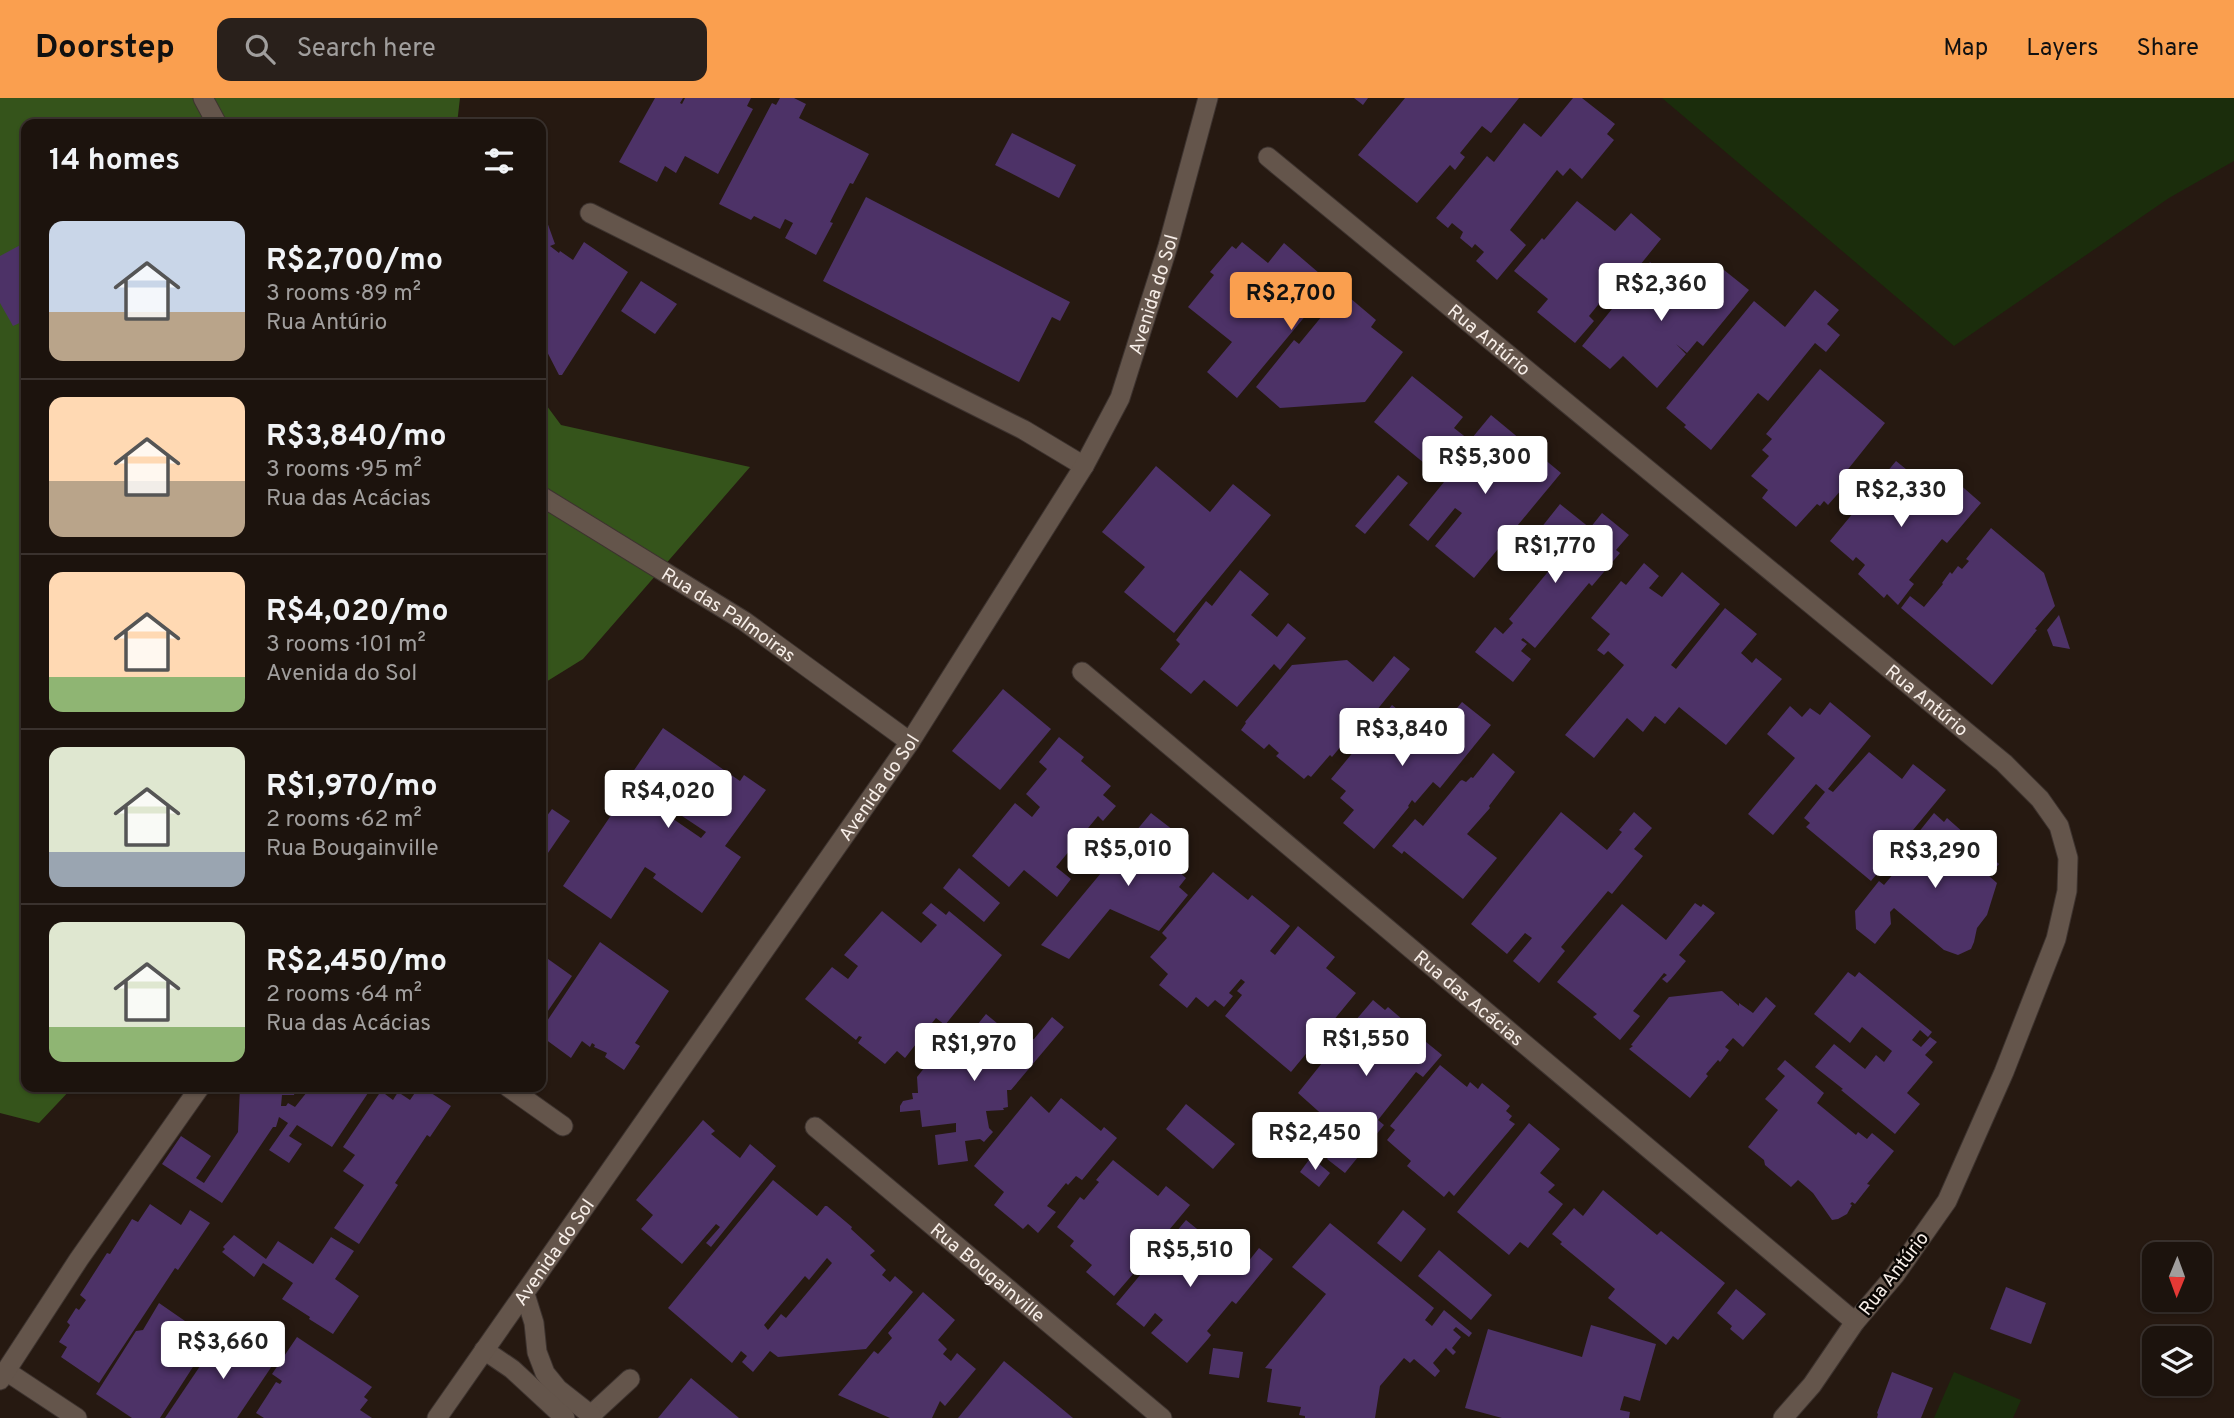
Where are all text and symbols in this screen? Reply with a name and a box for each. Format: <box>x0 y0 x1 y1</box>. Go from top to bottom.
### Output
search box <box>217 18 707 81</box>
text: Doorstep <box>35 28 175 70</box>
icon: search <box>241 30 279 68</box>
text: Search here <box>297 33 436 66</box>
text: Map <box>1943 34 1988 64</box>
text: Layers <box>2026 34 2098 64</box>
text: Share <box>2136 34 2199 64</box>
icon: filters <box>480 142 518 180</box>
text: 14 homes <box>49 143 180 180</box>
street label: Avenida do Sol <box>1124 232 1185 358</box>
text: R$2,700/mo <box>266 243 443 280</box>
icon: home <box>105 249 189 333</box>
pin: R$2,360 <box>1596 264 1726 323</box>
text: R$2,360 <box>1615 271 1707 300</box>
pin: R$2,700 <box>1226 272 1356 332</box>
text: 3 rooms · 89 m² <box>266 280 421 309</box>
text: R$2,700 <box>1246 280 1336 309</box>
street label: Rua Antúrio <box>1442 300 1535 382</box>
text: Rua Antúrio <box>266 309 387 338</box>
text: R$3,840/mo <box>266 419 447 456</box>
icon: home <box>105 425 189 509</box>
pin: R$5,300 <box>1420 436 1550 496</box>
text: R$5,300 <box>1438 444 1532 473</box>
text: 3 rooms · 95 m² <box>266 456 422 485</box>
pin: R$2,330 <box>1836 470 1966 529</box>
text: R$2,330 <box>1855 477 1947 506</box>
text: Rua das Acácias <box>266 485 431 514</box>
pin: R$1,770 <box>1490 526 1620 585</box>
text: R$1,770 <box>1514 533 1596 562</box>
street label: Rua das Palmoiras <box>656 563 800 669</box>
text: R$4,020/mo <box>266 594 448 631</box>
icon: home <box>105 600 189 684</box>
text: 3 rooms · 101 m² <box>266 631 426 660</box>
text: Avenida do Sol <box>266 660 417 689</box>
street label: Rua Antúrio <box>1880 660 1972 743</box>
pin: R$3,840 <box>1337 708 1467 768</box>
text: R$3,840 <box>1355 716 1449 745</box>
street label: Avenida do Sol <box>834 730 926 846</box>
text: R$1,970/mo <box>266 769 437 806</box>
pin: R$4,020 <box>603 770 733 830</box>
icon: home <box>105 775 189 859</box>
text: R$4,020 <box>621 778 715 807</box>
text: 2 rooms · 62 m² <box>266 806 422 835</box>
pin: R$5,010 <box>1063 828 1193 888</box>
pin: R$3,290 <box>1870 830 2000 890</box>
text: Rua Bougainville <box>266 835 439 864</box>
text: R$5,010 <box>1084 836 1172 865</box>
text: R$3,290 <box>1889 838 1981 867</box>
text: R$2,450/mo <box>266 944 447 981</box>
street label: Rua das Acácias <box>1408 946 1528 1052</box>
icon: home <box>105 950 189 1034</box>
text: 2 rooms · 64 m² <box>266 981 422 1010</box>
text: Rua das Acácias <box>266 1010 431 1039</box>
pin: R$1,550 <box>1301 1018 1431 1078</box>
pin: R$1,970 <box>909 1024 1039 1083</box>
text: R$1,550 <box>1322 1026 1410 1055</box>
text: R$1,970 <box>931 1031 1017 1060</box>
pin: R$2,450 <box>1250 1112 1380 1172</box>
text: R$2,450 <box>1268 1120 1362 1149</box>
street label: Avenida do Sol <box>509 1195 601 1311</box>
street label: Rua Bougainville <box>925 1219 1049 1329</box>
street label: Rua Antúrio <box>1854 1227 1935 1321</box>
pin: R$5,510 <box>1125 1230 1255 1289</box>
text: R$5,510 <box>1146 1237 1234 1266</box>
north arrow <box>2142 1242 2212 1312</box>
map controls <box>2142 1242 2212 1396</box>
pin: R$3,660 <box>158 1322 288 1381</box>
button: layers <box>2142 1326 2212 1396</box>
text: R$3,660 <box>177 1329 269 1358</box>

